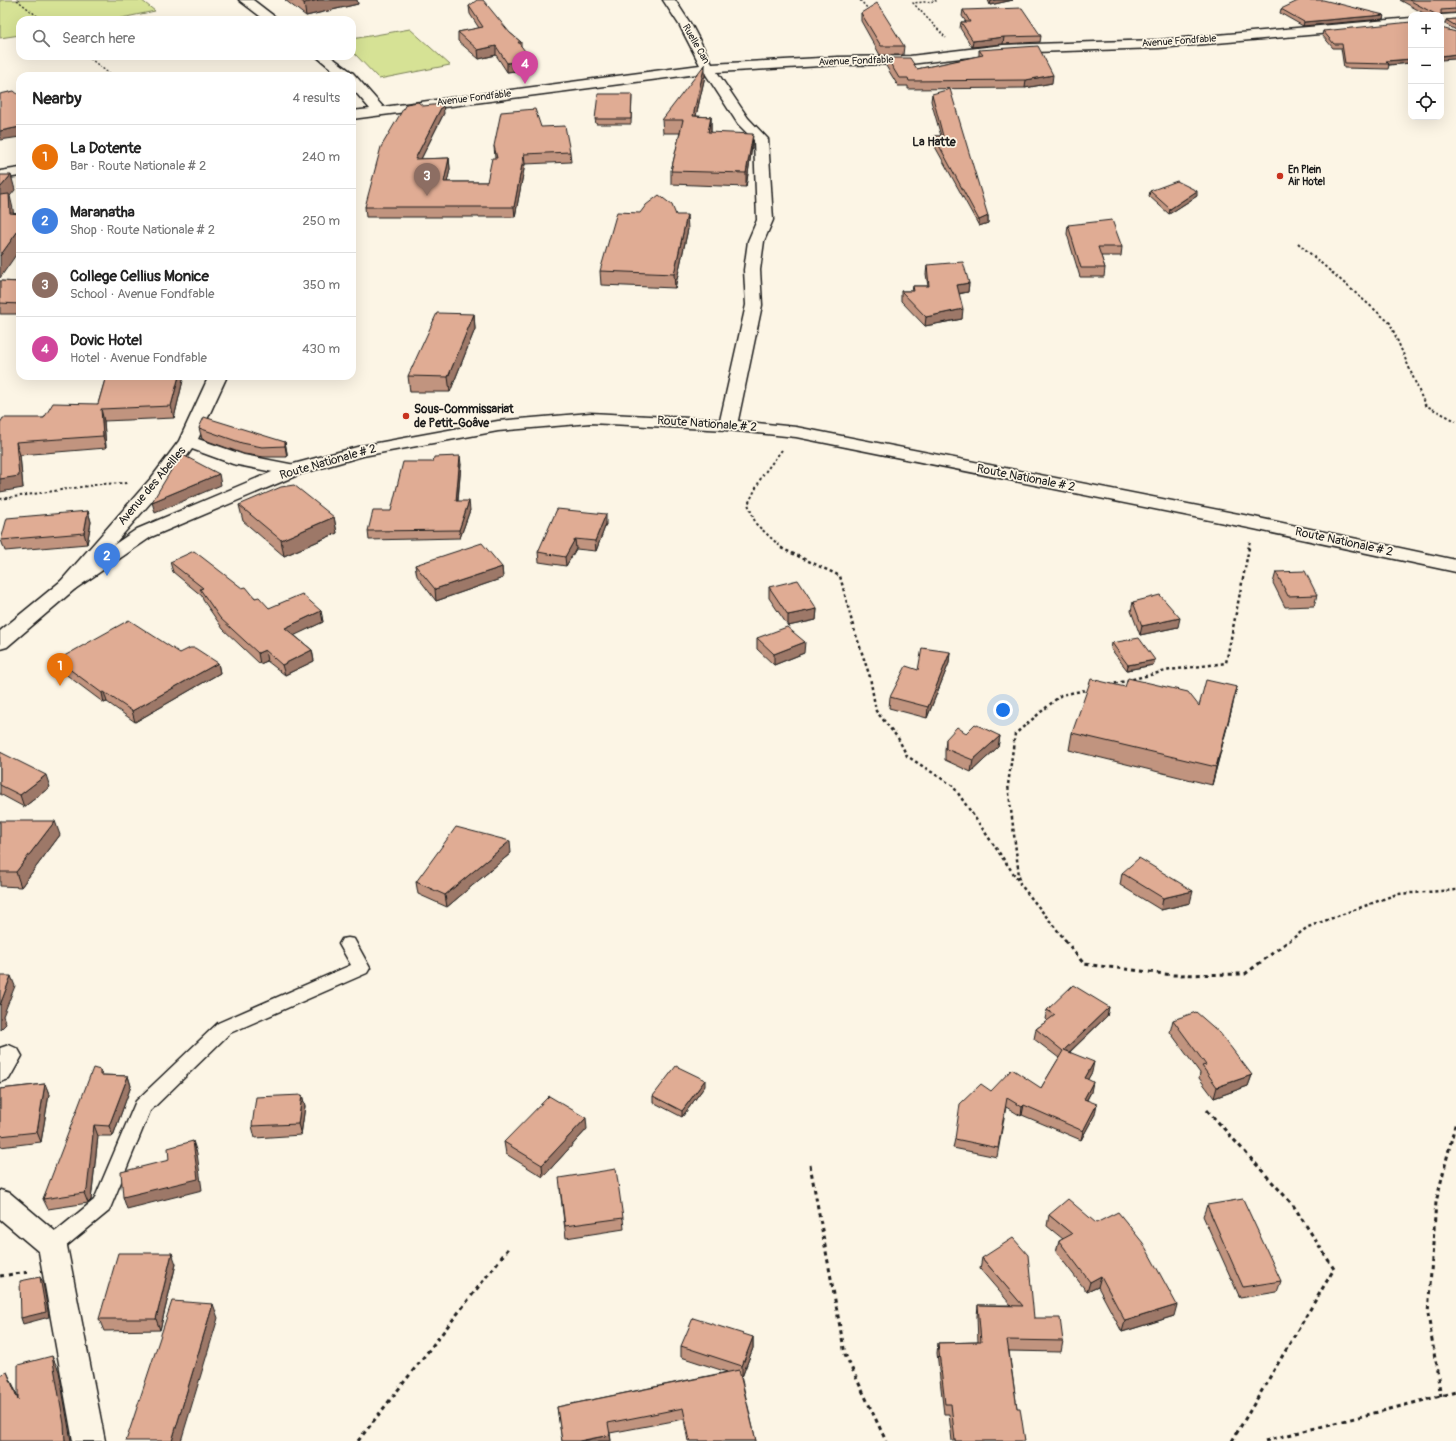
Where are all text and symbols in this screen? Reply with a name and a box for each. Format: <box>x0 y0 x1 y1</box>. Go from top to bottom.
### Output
map controls <box>1408 12 1444 120</box>
button: + <box>1408 12 1444 48</box>
search box <box>16 16 356 60</box>
street label: Ruelle Can <box>680 22 712 66</box>
icon: search <box>30 27 52 49</box>
text: Search here <box>62 29 135 48</box>
street label: Avenue Fondfable <box>1141 32 1217 50</box>
button: − <box>1408 48 1444 84</box>
pin: 4 <box>512 51 538 84</box>
street label: Avenue Fondfable <box>818 54 894 68</box>
button: locate <box>1408 84 1444 120</box>
street label: Avenue Fondfable <box>436 87 512 109</box>
text: Nearby <box>32 88 81 109</box>
text: 4 results <box>293 90 340 106</box>
district label: La Hatte <box>912 135 957 150</box>
text: La Dotente <box>70 139 141 158</box>
text: 1 <box>42 149 48 165</box>
text: 240 m <box>302 149 340 165</box>
text: Bar · Route Nationale # 2 <box>70 158 206 174</box>
pin: 3 <box>414 163 440 196</box>
place label: En Plein Air Hotel <box>1288 164 1325 188</box>
marker: En Plein Air Hotel <box>1275 171 1285 181</box>
text: Maranatha <box>70 203 135 222</box>
text: 2 <box>41 213 49 229</box>
text: 250 m <box>302 213 340 229</box>
text: Shop · Route Nationale # 2 <box>70 222 215 238</box>
text: College Cellius Monice <box>70 267 209 286</box>
text: 3 <box>41 277 49 293</box>
text: 350 m <box>302 277 340 293</box>
text: School · Avenue Fondfable <box>70 286 214 302</box>
text: Dovic Hotel <box>70 331 142 350</box>
text: 4 <box>41 341 49 357</box>
text: 430 m <box>302 341 340 357</box>
text: Hotel · Avenue Fondfable <box>70 350 207 366</box>
place label: Sous-Commissariat de Petit-Goâve <box>414 402 515 431</box>
marker: Sous-Commissariat de Petit-Goâve <box>401 411 411 421</box>
street label: Route Nationale # 2 <box>657 413 758 435</box>
street label: Route Nationale # 2 <box>278 441 378 483</box>
street label: Avenue des Abeilles <box>115 443 190 528</box>
street label: Route Nationale # 2 <box>976 461 1077 495</box>
street label: Route Nationale # 2 <box>1294 524 1395 560</box>
pin: 2 <box>94 543 120 576</box>
pin: 1 <box>47 653 73 686</box>
your location <box>993 700 1013 720</box>

